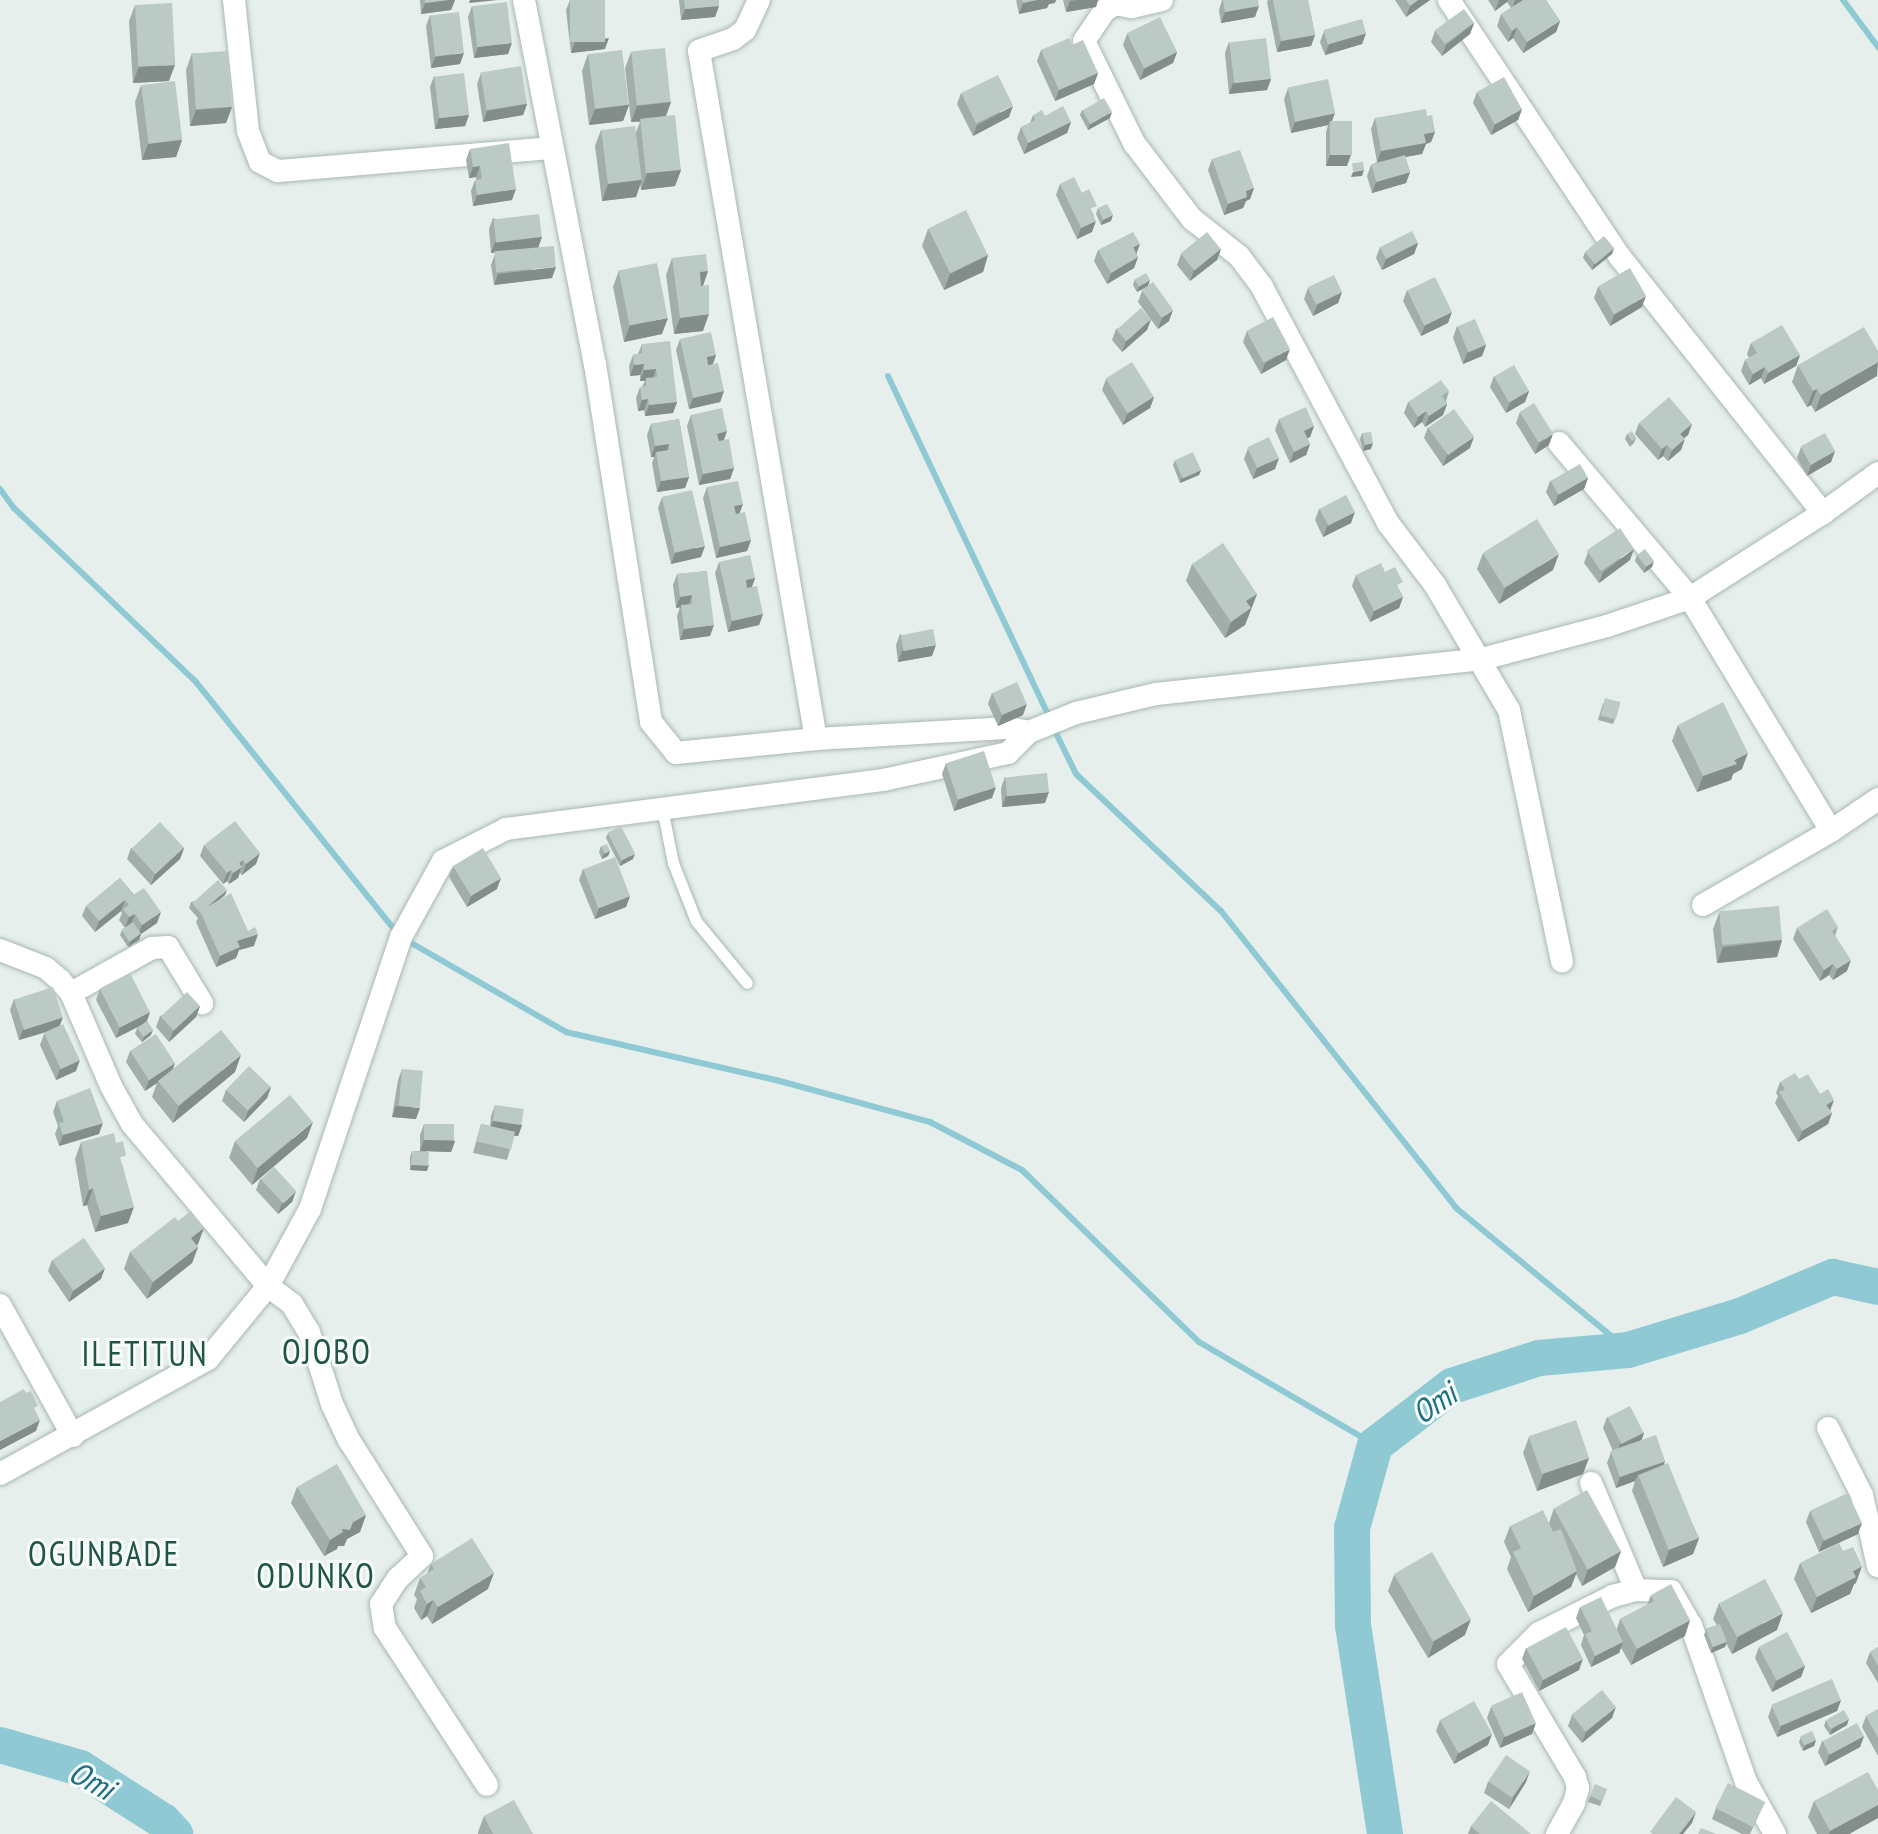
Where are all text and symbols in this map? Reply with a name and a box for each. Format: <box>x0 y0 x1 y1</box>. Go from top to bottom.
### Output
district label: OJOBO <box>282 1332 372 1372</box>
district label: ILETITUN <box>82 1334 208 1374</box>
water label: Omi <box>1404 1374 1464 1432</box>
district label: OGUNBADE <box>28 1534 180 1574</box>
district label: ODUNKO <box>256 1556 376 1596</box>
water label: Omi <box>63 1752 121 1808</box>

